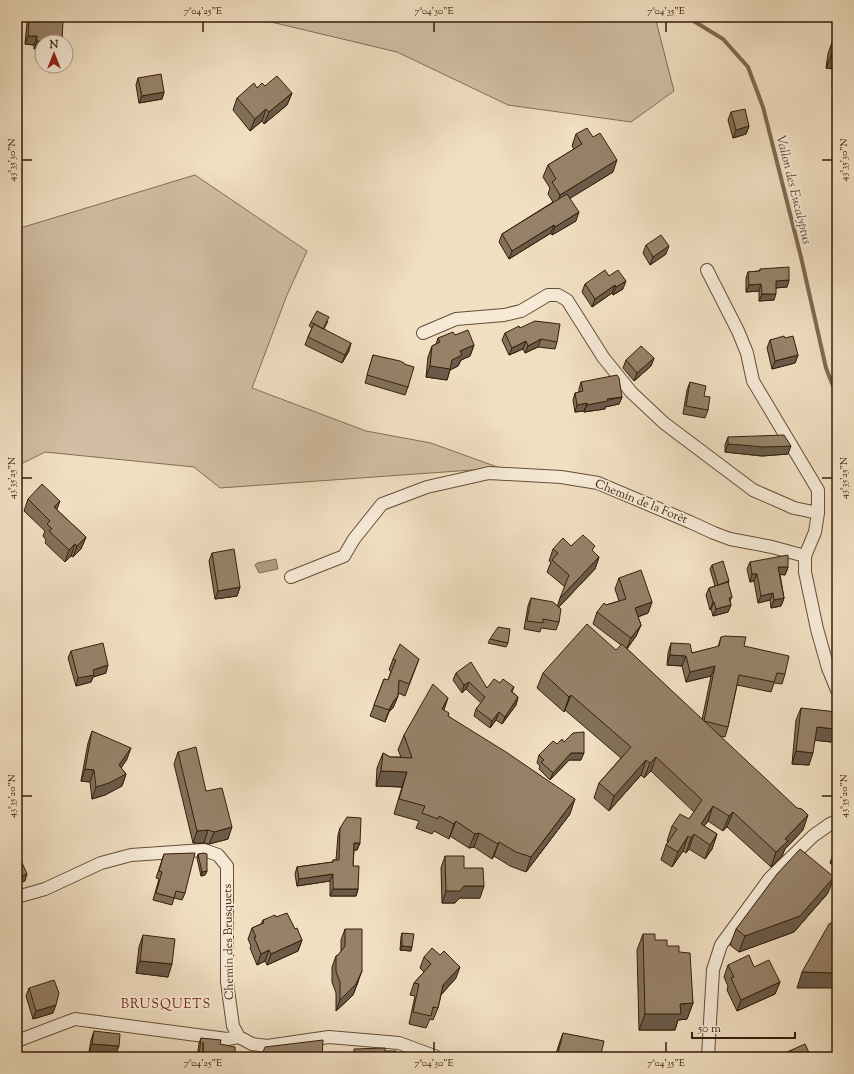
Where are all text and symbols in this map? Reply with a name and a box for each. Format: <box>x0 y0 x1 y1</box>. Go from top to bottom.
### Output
text: 7°04'25"E <box>184 4 222 19</box>
text: 7°04'30"E <box>414 4 454 19</box>
text: 7°04'35"E <box>647 4 685 19</box>
north arrow <box>34 34 74 74</box>
text: N <box>49 37 59 53</box>
water label: Vallon des Eucalyptus <box>771 134 815 246</box>
text: 43°35'30"N <box>5 139 20 181</box>
text: 43°35'30"N <box>837 139 852 181</box>
text: 43°35'25"N <box>5 457 20 499</box>
text: 43°35'25"N <box>837 457 852 499</box>
street label: Chemin de la Forêt <box>592 475 690 529</box>
text: 43°35'20"N <box>5 774 20 818</box>
text: 43°35'20"N <box>837 774 852 818</box>
street label: Chemin des Brusquets <box>219 883 239 1000</box>
district label: BRUSQUETS <box>121 996 211 1014</box>
scale bar <box>692 1014 795 1040</box>
text: 50 m <box>697 1020 721 1038</box>
text: 7°04'25"E <box>184 1056 222 1071</box>
text: 7°04'30"E <box>414 1056 454 1071</box>
text: 7°04'35"E <box>647 1056 685 1071</box>

